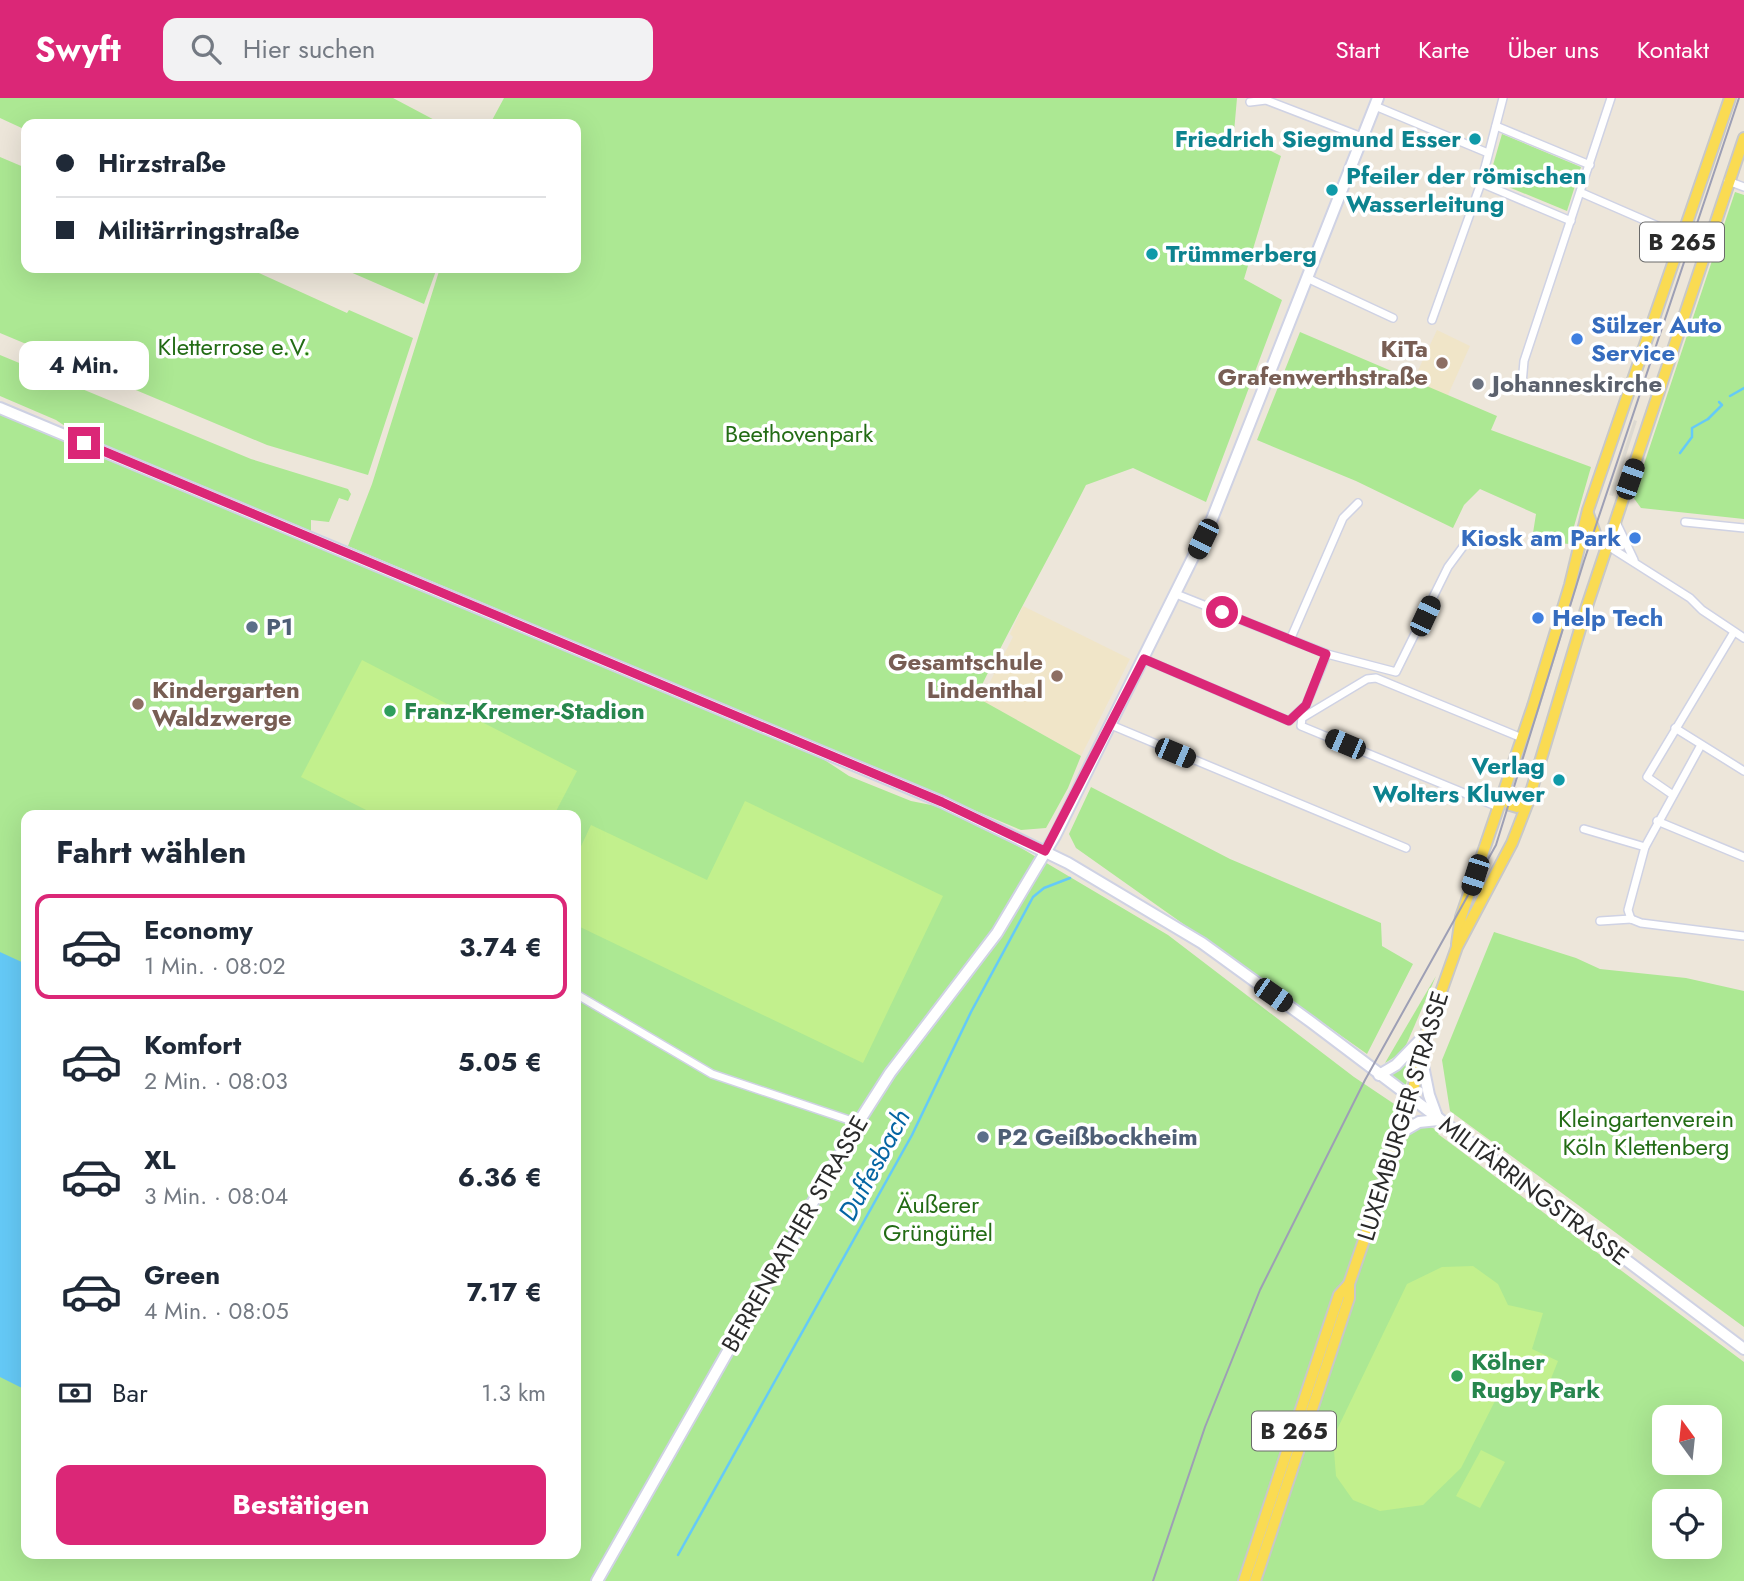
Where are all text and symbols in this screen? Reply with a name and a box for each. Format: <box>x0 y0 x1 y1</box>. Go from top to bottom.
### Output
search box <box>163 18 653 81</box>
text: Swyft <box>35 26 121 73</box>
icon: search <box>187 30 225 68</box>
text: Hier suchen <box>243 30 376 68</box>
text: Start <box>1336 32 1380 67</box>
text: Karte <box>1418 32 1469 67</box>
text: Über uns <box>1507 32 1599 67</box>
text: Kontakt <box>1637 32 1709 67</box>
place label: Friedrich Siegmund Esser <box>1175 121 1461 156</box>
marker: Friedrich Siegmund Esser <box>1467 131 1483 147</box>
text: Hirzstraße <box>98 144 226 182</box>
place label: Pfeiler der römischen Wasserleitung <box>1346 158 1586 221</box>
marker: Pfeiler der römischen Wasserleitung <box>1324 182 1340 198</box>
text: Militärringstraße <box>98 211 300 249</box>
road number: B 265 <box>1640 223 1724 262</box>
place label: Trümmerberg <box>1166 236 1317 271</box>
marker: Trümmerberg <box>1144 246 1160 262</box>
place label: Sülzer Auto Service <box>1591 307 1722 370</box>
park label: Kletterrose e.V. <box>158 329 310 364</box>
place label: KiTa Grafenwerthstraße <box>1218 331 1428 394</box>
marker: Sülzer Auto Service <box>1569 331 1585 347</box>
callout: 4 Min. <box>19 342 149 390</box>
text: 4 Min. <box>49 348 119 382</box>
marker: KiTa Grafenwerthstraße <box>1434 355 1450 371</box>
place label: Johanneskirche <box>1488 366 1662 401</box>
marker: Johanneskirche <box>1470 376 1486 392</box>
park label: Beethovenpark <box>725 416 874 451</box>
route end <box>68 427 100 459</box>
car <box>1614 456 1647 502</box>
car <box>1185 516 1222 562</box>
place label: Kiosk am Park <box>1461 520 1621 555</box>
marker: Kiosk am Park <box>1627 530 1643 546</box>
car <box>1407 593 1444 639</box>
route start <box>1206 596 1238 628</box>
place label: Help Tech <box>1552 600 1663 635</box>
place label: P1 <box>266 609 293 644</box>
marker: Help Tech <box>1530 610 1546 626</box>
marker: P1 <box>244 619 260 635</box>
place label: Gesamtschule Lindenthal <box>888 644 1043 707</box>
marker: Gesamtschule Lindenthal <box>1049 668 1065 684</box>
place label: Kindergarten Waldzwerge <box>152 672 300 735</box>
place label: Franz-Kremer-Stadion <box>404 693 645 728</box>
marker: Kindergarten Waldzwerge <box>130 696 146 712</box>
marker: Franz-Kremer-Stadion <box>382 703 398 719</box>
car <box>1322 726 1369 762</box>
car <box>1152 735 1199 771</box>
place label: Verlag Wolters Kluwer <box>1373 748 1545 811</box>
marker: Verlag Wolters Kluwer <box>1551 772 1567 788</box>
text: Fahrt wählen <box>56 829 246 875</box>
car <box>1459 852 1492 898</box>
text: Economy <box>144 911 253 949</box>
icon: car <box>60 915 123 978</box>
text: 3.74 € <box>459 928 542 966</box>
text: 1 Min. · 08:02 <box>144 949 286 983</box>
car <box>1250 974 1297 1016</box>
street label: LUXEMBURGER STRASSE <box>1348 987 1457 1245</box>
text: Komfort <box>144 1026 241 1064</box>
icon: car <box>60 1030 123 1093</box>
text: 5.05 € <box>458 1043 542 1081</box>
text: 2 Min. · 08:03 <box>144 1064 288 1098</box>
park label: Kleingartenverein Köln Klettenberg <box>1558 1101 1734 1164</box>
water label: Duffesbach <box>829 1102 919 1228</box>
street label: MILITÄRRINGSTRASSE <box>1432 1108 1637 1274</box>
street label: BERRENRATHER STRASSE <box>712 1109 877 1359</box>
place label: P2 Geißbockheim <box>997 1119 1198 1154</box>
marker: P2 Geißbockheim <box>975 1129 991 1145</box>
text: XL <box>144 1141 176 1179</box>
icon: car <box>60 1145 123 1208</box>
text: 6.36 € <box>458 1158 542 1196</box>
text: 3 Min. · 08:04 <box>144 1179 288 1213</box>
park label: Äußerer Grüngürtel <box>883 1187 993 1250</box>
text: Green <box>144 1256 220 1294</box>
icon: car <box>60 1260 123 1323</box>
text: 7.17 € <box>467 1273 542 1311</box>
text: 4 Min. · 08:05 <box>144 1294 289 1328</box>
place label: Kölner Rugby Park <box>1471 1344 1600 1407</box>
marker: Kölner Rugby Park <box>1449 1368 1465 1384</box>
icon: cash <box>56 1374 94 1412</box>
text: Bar <box>112 1374 148 1412</box>
text: 1.3 km <box>481 1376 546 1410</box>
north arrow <box>1652 1405 1722 1475</box>
map controls <box>1652 1405 1722 1559</box>
road number: B 265 <box>1252 1412 1336 1450</box>
button: Bestätigen <box>56 1465 546 1545</box>
button: locate <box>1652 1489 1722 1559</box>

